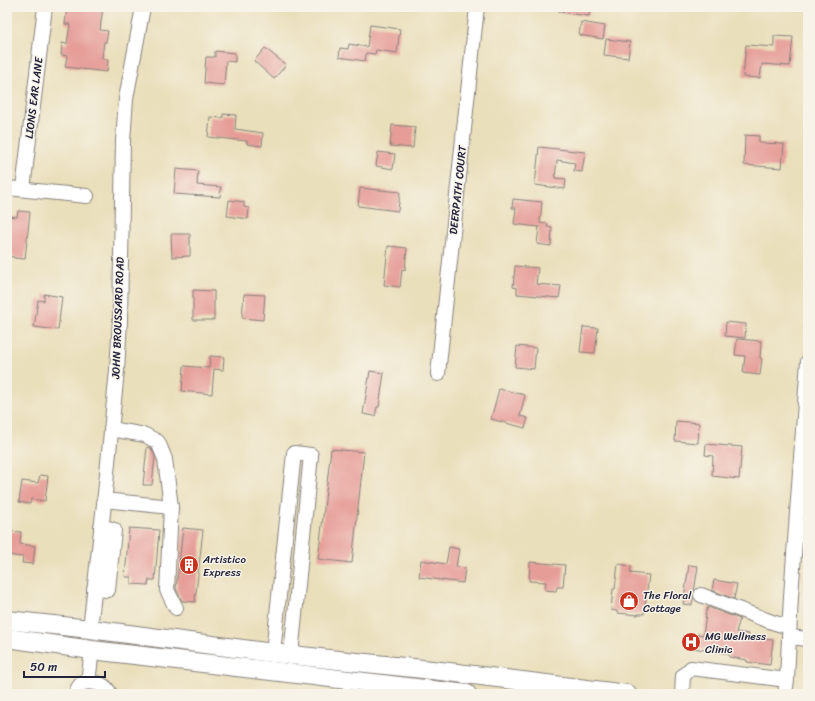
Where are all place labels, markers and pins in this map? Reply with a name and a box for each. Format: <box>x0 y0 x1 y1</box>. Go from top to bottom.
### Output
place label: Artistico Express <box>202 550 246 582</box>
building icon: Artistico Express <box>178 554 200 576</box>
place label: The Floral Cottage <box>643 586 692 618</box>
shop icon: The Floral Cottage <box>618 590 640 612</box>
place label: MG Wellness Clinic <box>705 627 767 659</box>
hospital icon: MG Wellness Clinic <box>680 631 702 653</box>

